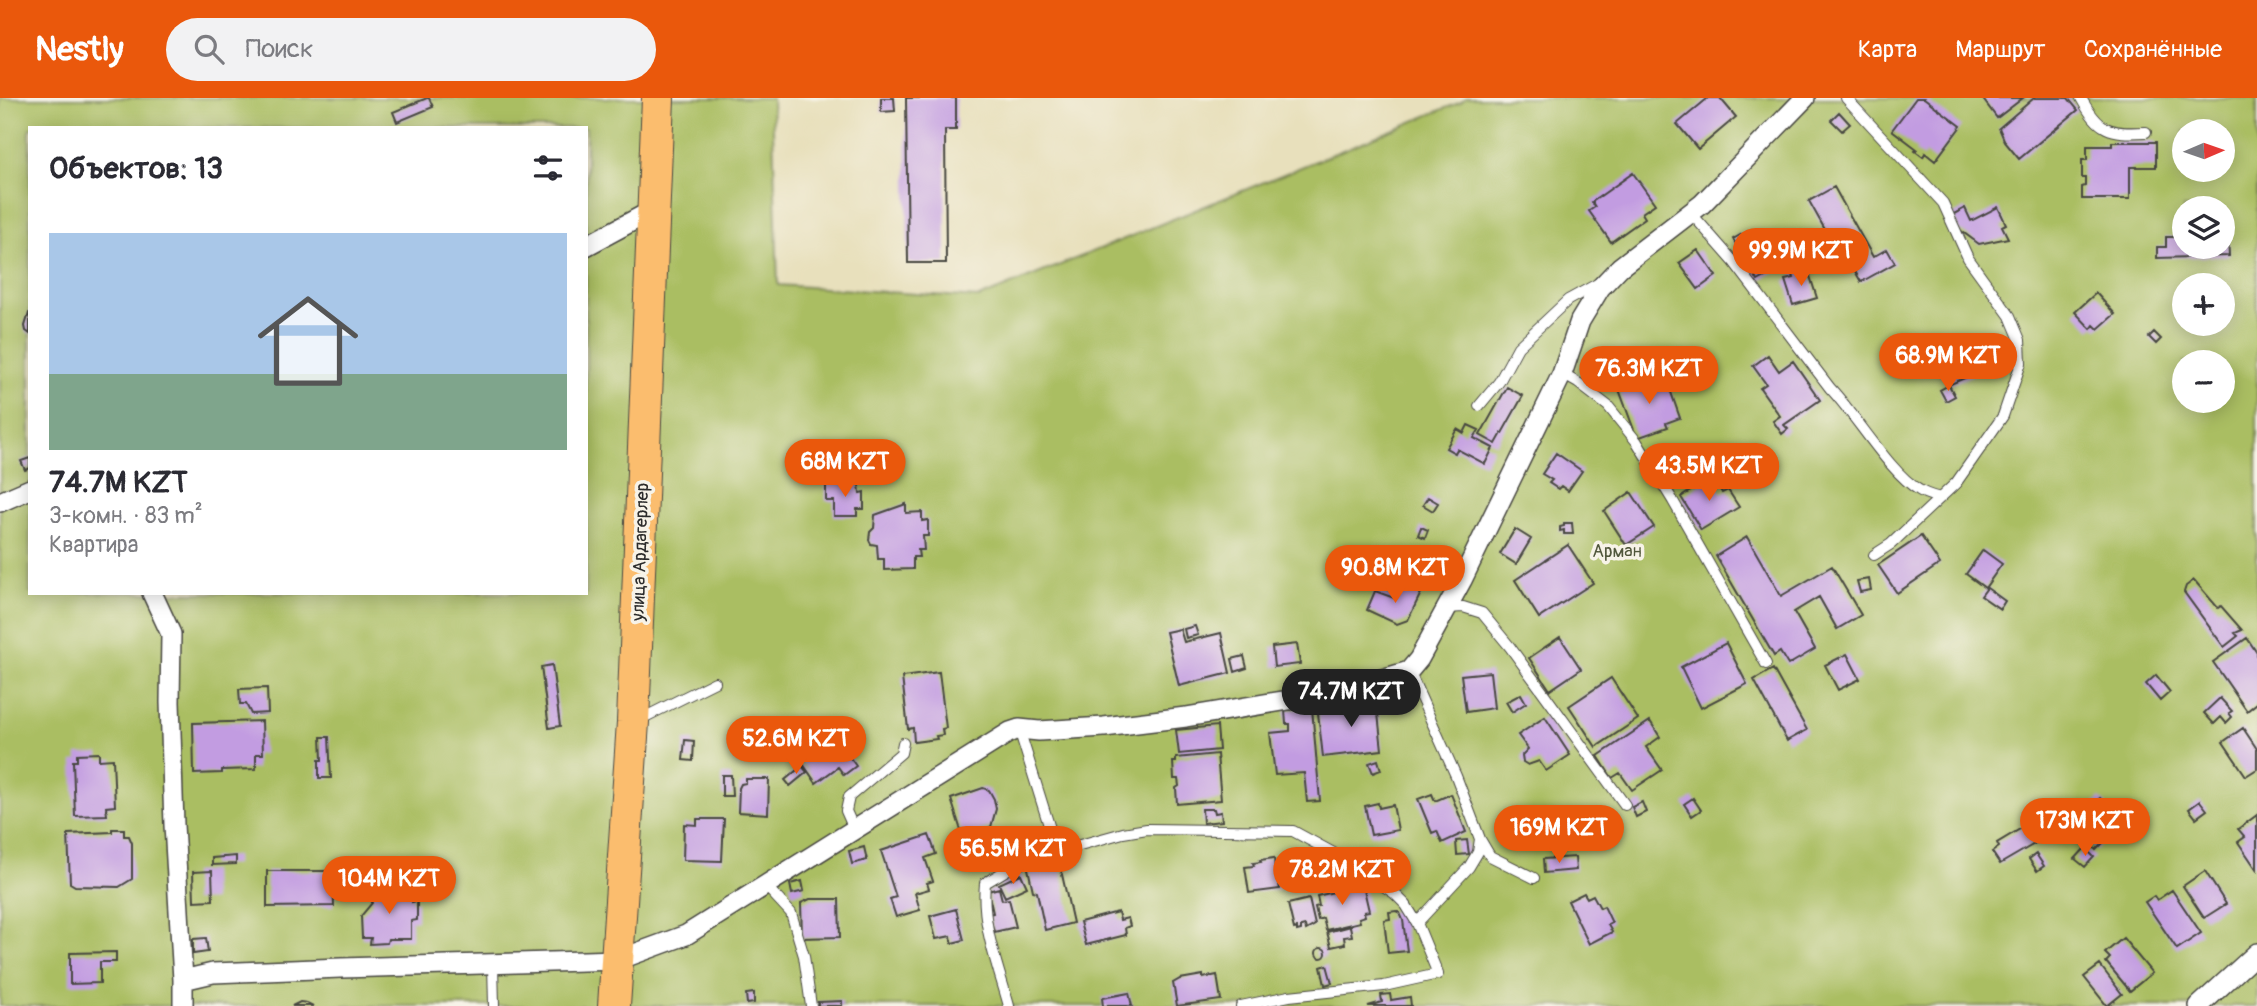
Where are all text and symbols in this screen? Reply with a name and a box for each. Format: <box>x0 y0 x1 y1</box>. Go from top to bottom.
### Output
search box <box>166 18 656 81</box>
text: Nestly <box>35 29 124 70</box>
icon: search <box>190 30 228 68</box>
text: Поиск <box>246 33 313 65</box>
text: Карта <box>1858 35 1917 64</box>
text: Маршрут <box>1955 35 2046 64</box>
text: Сохранённые <box>2084 35 2222 64</box>
north arrow <box>2172 119 2235 182</box>
map controls <box>2172 119 2235 413</box>
icon: filters <box>529 149 567 187</box>
text: Объектов: 13 <box>49 150 223 187</box>
button: layers <box>2172 196 2235 259</box>
pin: 99.9M KZT <box>1721 228 1881 288</box>
text: 99.9M KZT <box>1749 236 1853 265</box>
button: + <box>2172 273 2235 336</box>
icon: home <box>245 278 371 404</box>
pin: 68.9M KZT <box>1868 334 2028 393</box>
text: 68.9M KZT <box>1895 341 2001 370</box>
pin: 76.3M KZT <box>1569 346 1729 406</box>
button: − <box>2172 350 2235 413</box>
text: 76.3M KZT <box>1595 354 1703 383</box>
pin: 68M KZT <box>780 440 910 499</box>
pin: 43.5M KZT <box>1629 444 1789 503</box>
text: 68M KZT <box>801 447 889 476</box>
text: 43.5M KZT <box>1655 451 1763 480</box>
text: 74.7M KZT <box>49 464 188 501</box>
street label: улица Ардагерлер <box>627 482 654 623</box>
text: 3-комн. · 83 m² <box>49 501 203 530</box>
text: Квартира <box>49 530 138 559</box>
park label: Арман <box>1592 540 1642 563</box>
pin: 90.8M KZT <box>1315 546 1475 605</box>
text: 90.8M KZT <box>1341 553 1449 582</box>
pin: 74.7M KZT <box>1271 670 1431 729</box>
text: 74.7M KZT <box>1298 677 1404 706</box>
pin: 52.6M KZT <box>716 716 876 776</box>
text: 52.6M KZT <box>742 724 850 753</box>
pin: 173M KZT <box>2013 798 2157 858</box>
pin: 169M KZT <box>1487 806 1631 865</box>
text: 173M KZT <box>2036 806 2134 835</box>
text: 169M KZT <box>1510 813 1608 842</box>
pin: 56.5M KZT <box>933 826 1093 886</box>
text: 56.5M KZT <box>959 834 1067 863</box>
pin: 78.2M KZT <box>1262 848 1422 907</box>
text: 78.2M KZT <box>1289 855 1395 884</box>
pin: 104M KZT <box>317 856 461 916</box>
text: 104M KZT <box>338 864 440 893</box>

